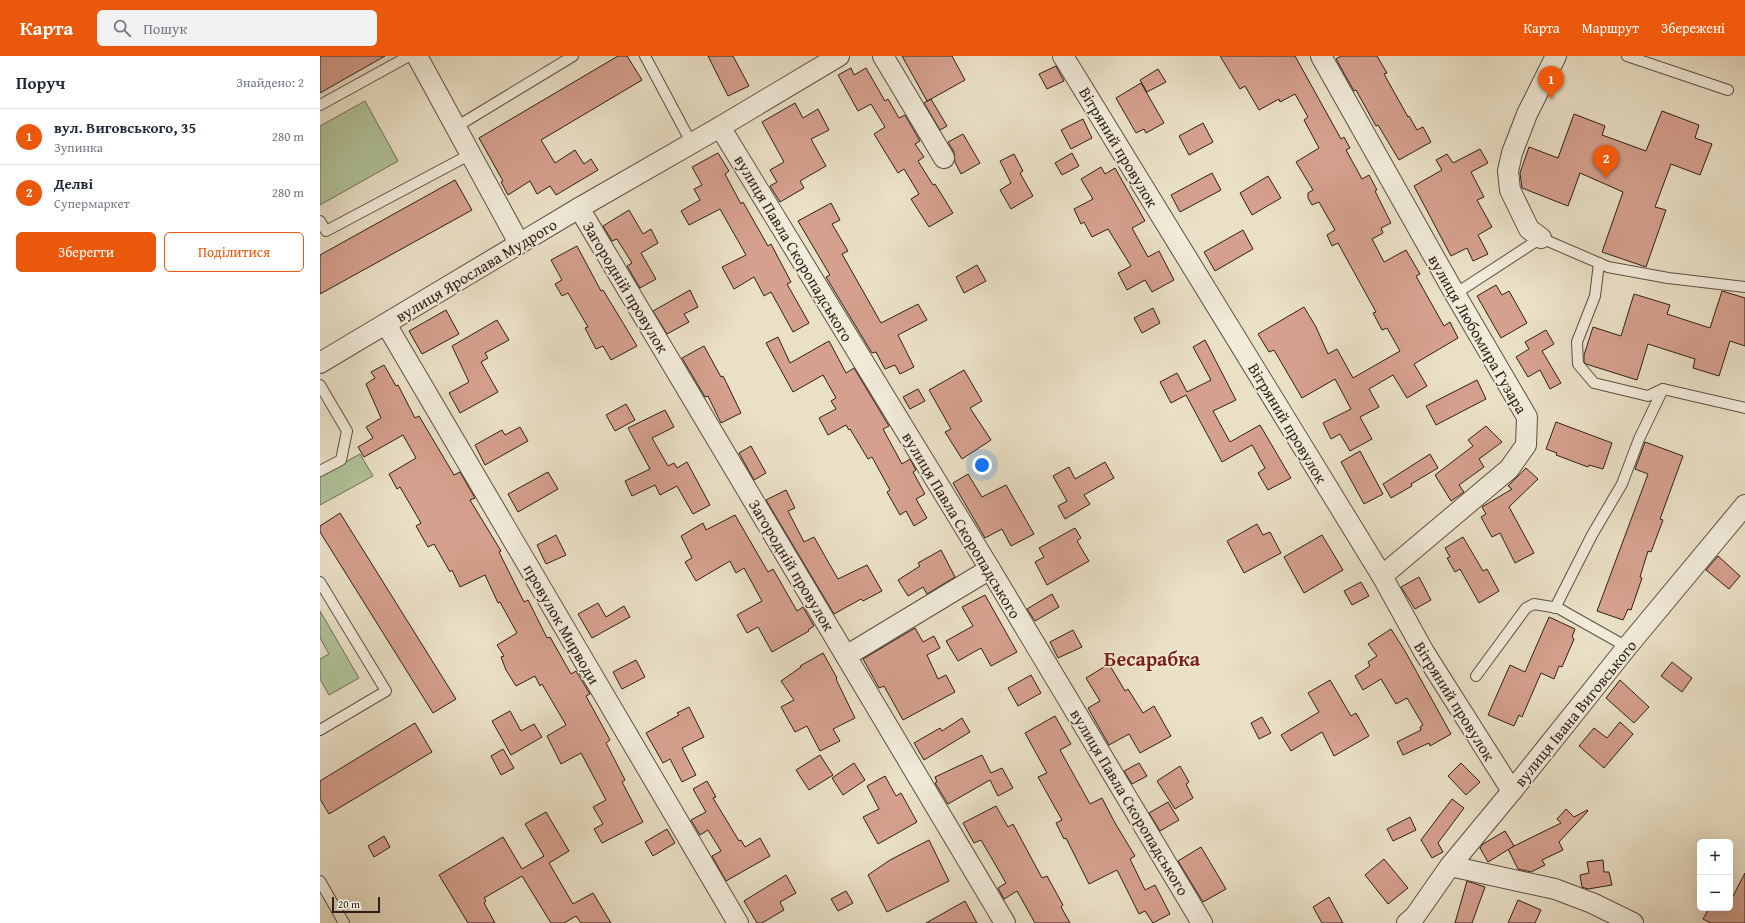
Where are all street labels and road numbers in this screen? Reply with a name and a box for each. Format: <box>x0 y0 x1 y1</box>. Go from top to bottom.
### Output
street label: Вітряний провулок <box>1073 82 1165 212</box>
street label: вулиця Павла Скоропадського <box>729 150 859 346</box>
street label: вулиця Ярослава Мудрого <box>391 212 561 328</box>
street label: Загородній провулок <box>577 216 675 358</box>
street label: вулиця Любомира Гузара <box>1422 250 1534 419</box>
street label: Вітряний провулок <box>1242 358 1334 488</box>
street label: вулиця Павла Скоропадського <box>897 427 1027 623</box>
street label: Загородній провулок <box>743 494 841 636</box>
street label: провулок Мирводи <box>518 559 607 689</box>
street label: вулиця Івана Виговського <box>1508 634 1642 792</box>
street label: Вітряний провулок <box>1409 637 1502 766</box>
street label: вулиця Павла Скоропадського <box>1065 704 1195 900</box>

